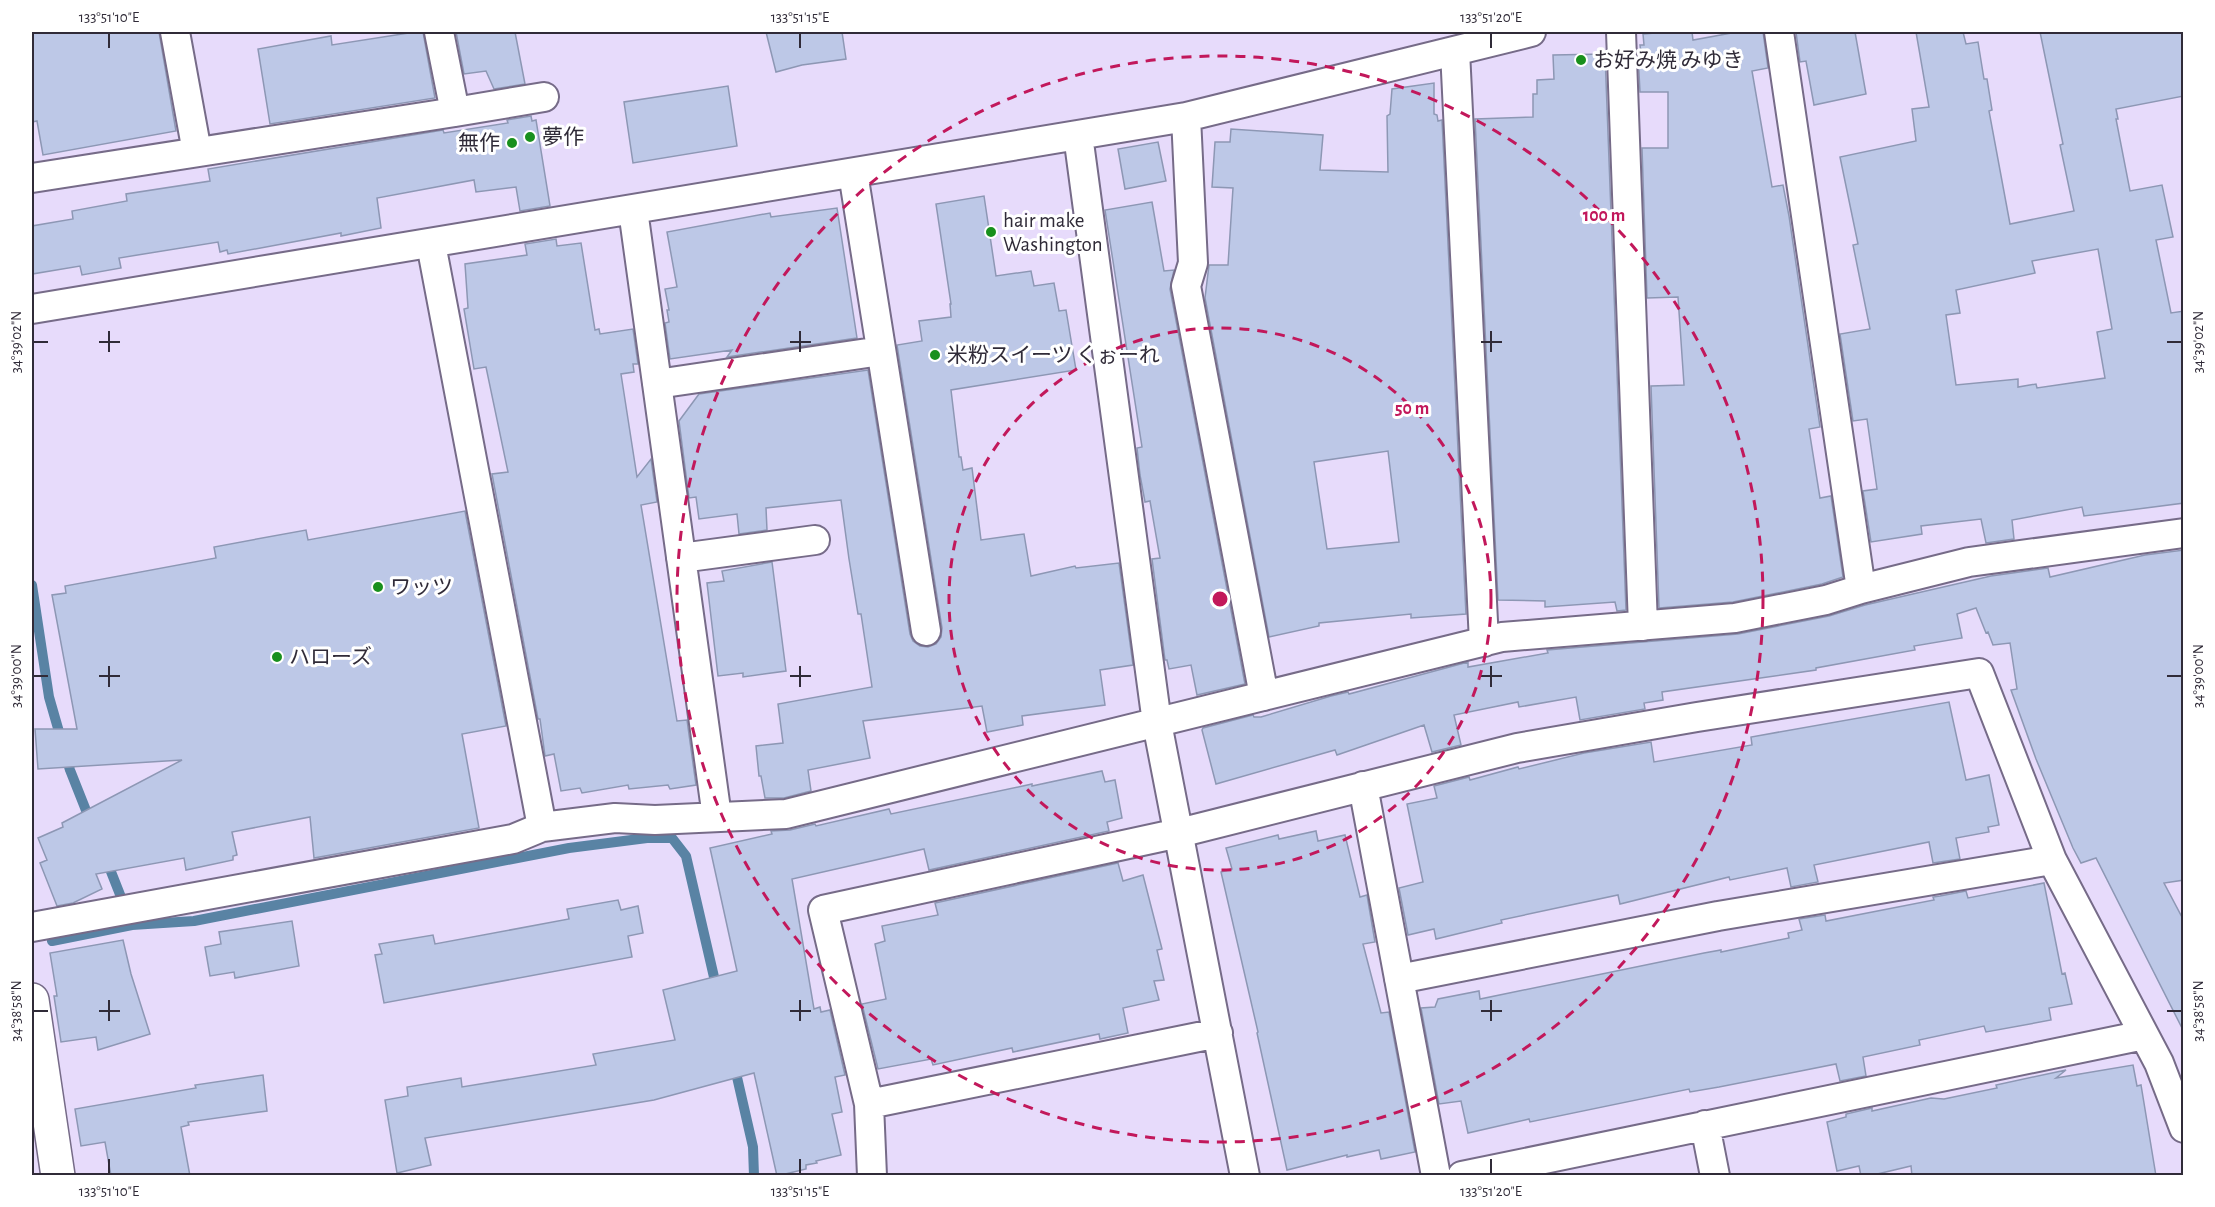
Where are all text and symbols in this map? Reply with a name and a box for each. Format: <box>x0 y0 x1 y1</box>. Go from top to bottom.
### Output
text: 133°51'10"E <box>79 10 139 25</box>
text: 133°51'15"E <box>771 10 829 25</box>
text: 133°51'20"E <box>1460 10 1522 25</box>
place label: お好み焼 みゆき <box>1593 49 1743 71</box>
marker: お好み焼 みゆき <box>1574 53 1588 67</box>
place label: 夢作 <box>542 126 584 148</box>
marker: 夢作 <box>523 130 537 144</box>
place label: 無作 <box>458 132 500 154</box>
marker: 無作 <box>505 136 519 150</box>
text: 100 m <box>1583 207 1625 225</box>
place label: hair make Washington <box>1003 210 1103 255</box>
marker: hair make Washington <box>984 225 998 239</box>
text: 34°39'02"N <box>9 311 24 373</box>
text: 34°39'02"N <box>2191 311 2206 373</box>
place label: 米粉スイーツ くぉーれ <box>947 344 1160 366</box>
marker: 米粉スイーツ くぉーれ <box>928 348 942 362</box>
text: 50 m <box>1395 400 1429 418</box>
place label: ワッツ <box>390 577 453 598</box>
marker: ワッツ <box>371 580 385 594</box>
centre of rings <box>1210 589 1230 609</box>
text: 34°39'00"N <box>9 644 24 708</box>
text: 34°39'00"N <box>2191 644 2206 708</box>
place label: ハローズ <box>289 645 372 668</box>
marker: ハローズ <box>270 650 284 664</box>
text: 34°38'58"N <box>9 980 24 1042</box>
text: 34°38'58"N <box>2191 980 2206 1042</box>
text: 133°51'10"E <box>79 1184 139 1199</box>
text: 133°51'15"E <box>771 1184 829 1199</box>
text: 133°51'20"E <box>1460 1184 1522 1199</box>

